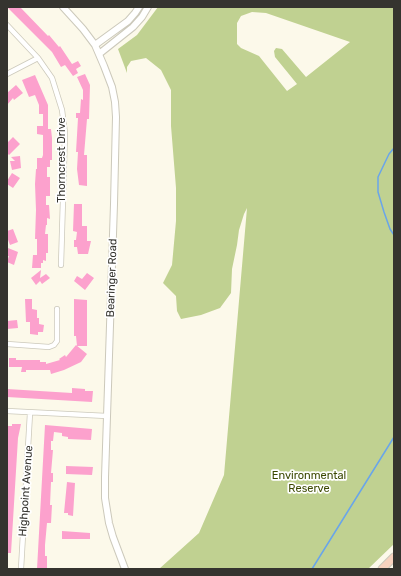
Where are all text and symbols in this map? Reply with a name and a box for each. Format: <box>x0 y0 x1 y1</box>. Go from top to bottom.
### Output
street label: Thorncrest Drive <box>55 117 69 203</box>
street label: Bearinger Road <box>104 238 120 318</box>
street label: Highpoint Avenue <box>16 445 36 537</box>
park label: Environmental Reserve <box>272 469 346 495</box>

